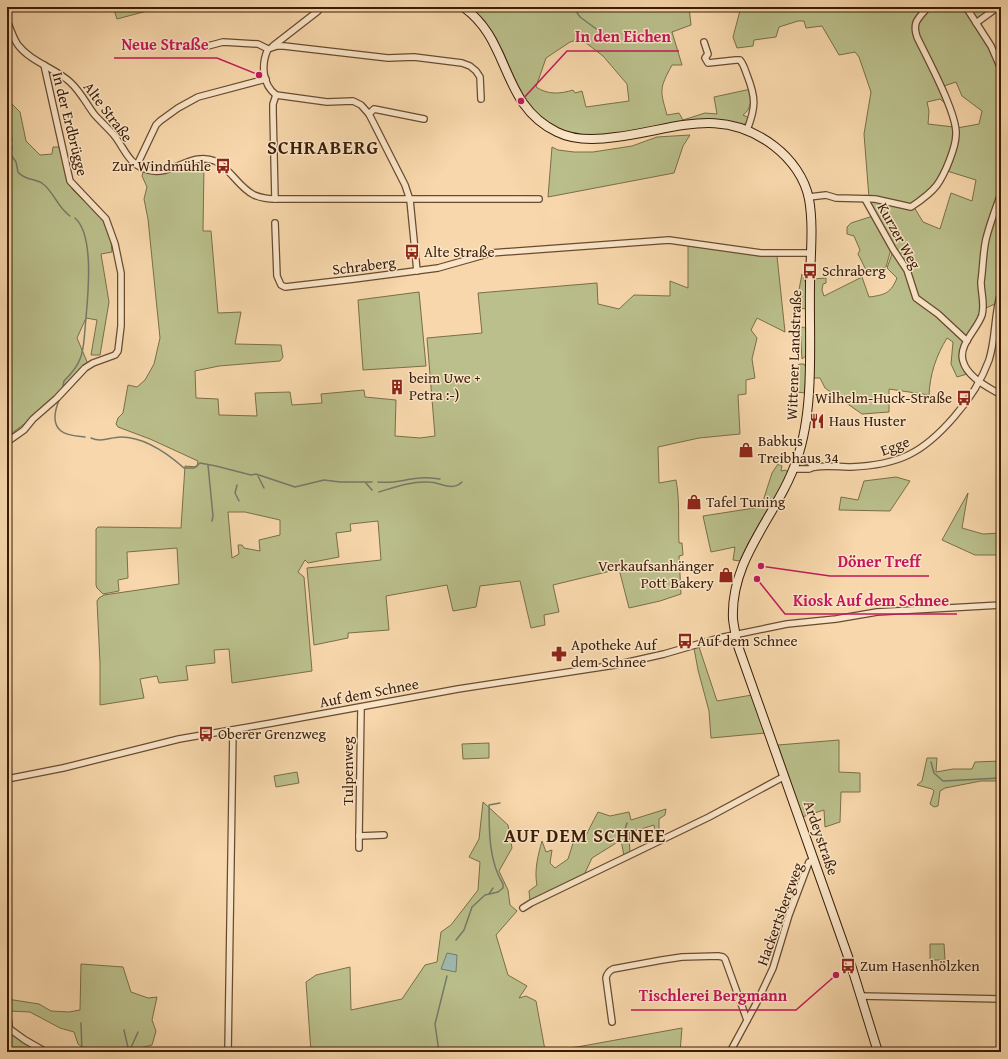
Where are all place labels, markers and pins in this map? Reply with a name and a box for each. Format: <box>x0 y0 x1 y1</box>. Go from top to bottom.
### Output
callout: In den Eichen <box>567 23 679 51</box>
callout: Neue Straße <box>114 30 217 58</box>
place label: Zur Windmühle <box>112 155 211 176</box>
bus stop icon: Zur Windmühle <box>214 157 232 175</box>
place label: Alte Straße <box>424 241 495 262</box>
bus stop icon: Alte Straße <box>403 243 421 261</box>
place label: Schraberg <box>822 260 886 281</box>
bus stop icon: Schraberg <box>801 262 819 280</box>
place label: beim Uwe + Petra :-) <box>409 367 480 405</box>
building icon: beim Uwe + Petra :-) <box>388 378 406 396</box>
place label: Wilhelm-Huck-Straße <box>815 387 952 408</box>
bus stop icon: Wilhelm-Huck-Straße <box>955 389 973 407</box>
place label: Haus Huster <box>829 410 906 431</box>
restaurant icon: Haus Huster <box>808 412 826 430</box>
place label: Babkus Treibhaus 34 <box>758 430 839 468</box>
shop icon: Babkus Treibhaus 34 <box>737 441 755 459</box>
place label: Tafel Tuning <box>706 491 786 512</box>
shop icon: Tafel Tuning <box>685 493 703 511</box>
callout: Döner Treff <box>830 548 929 576</box>
place label: Verkaufsanhänger Pott Bakery <box>598 555 715 593</box>
shop icon: Verkaufsanhänger Pott Bakery <box>717 566 735 584</box>
callout: Kiosk Auf dem Schnee <box>785 586 957 614</box>
place label: Auf dem Schnee <box>697 630 798 651</box>
bus stop icon: Auf dem Schnee <box>676 632 694 650</box>
place label: Apotheke Auf dem Schnee <box>571 634 658 672</box>
pharmacy icon: Apotheke Auf dem Schnee <box>550 645 568 663</box>
place label: Oberer Grenzweg <box>218 723 327 744</box>
bus stop icon: Oberer Grenzweg <box>197 725 215 743</box>
place label: Zum Hasenhölzken <box>860 955 980 976</box>
bus stop icon: Zum Hasenhölzken <box>839 957 857 975</box>
callout: Tischlerei Bergmann <box>631 982 796 1010</box>

